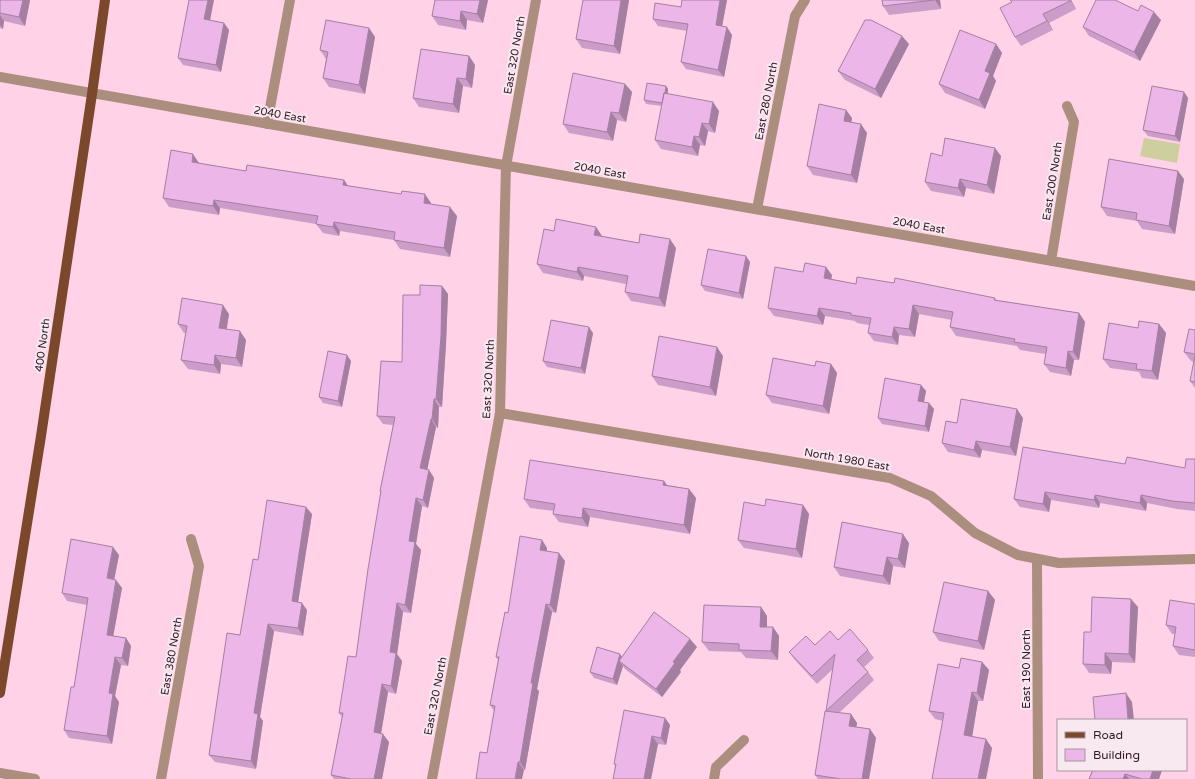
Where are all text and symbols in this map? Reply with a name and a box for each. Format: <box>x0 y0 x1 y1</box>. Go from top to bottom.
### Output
street label: East 320 North <box>501 15 528 95</box>
street label: East 280 North <box>753 61 780 141</box>
street label: 2040 East <box>253 103 307 126</box>
street label: East 200 North <box>1040 141 1065 221</box>
street label: 2040 East <box>573 159 627 182</box>
street label: 2040 East <box>892 214 946 237</box>
street label: 400 North <box>32 317 53 373</box>
street label: East 320 North <box>480 339 497 419</box>
street label: North 1980 East <box>803 446 891 473</box>
street label: East 380 North <box>158 616 185 696</box>
street label: East 190 North <box>1020 629 1033 709</box>
street label: East 320 North <box>422 656 449 736</box>
legend <box>1057 719 1187 771</box>
text: Road <box>1093 728 1123 742</box>
text: Building <box>1093 748 1140 762</box>

